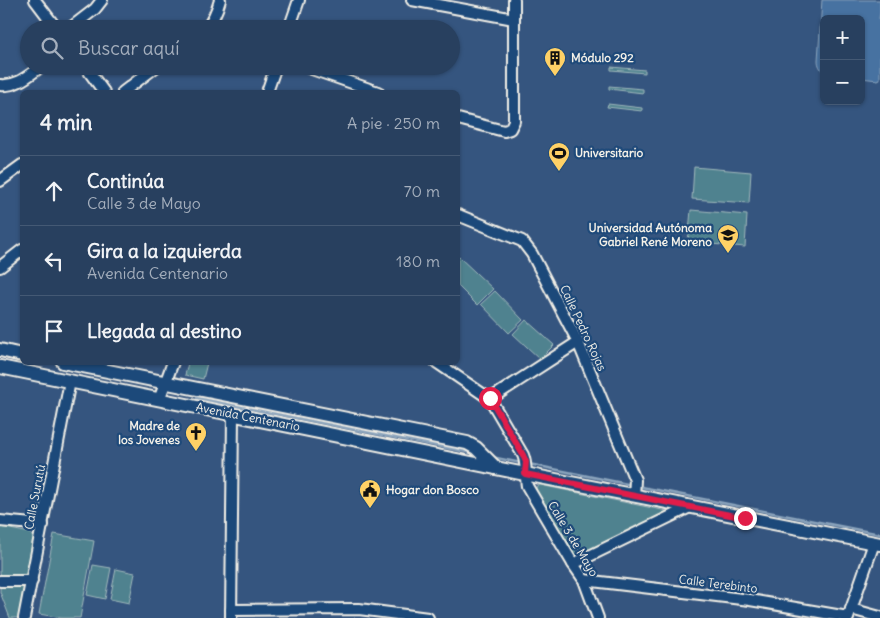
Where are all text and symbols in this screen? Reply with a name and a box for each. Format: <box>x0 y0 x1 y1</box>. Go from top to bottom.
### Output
map controls <box>820 15 865 105</box>
button: + <box>820 15 865 60</box>
search box <box>20 20 460 75</box>
icon: search <box>38 34 66 62</box>
text: Buscar aquí <box>78 36 179 60</box>
building icon: Módulo 292 <box>543 46 567 77</box>
place label: Módulo 292 <box>571 50 634 65</box>
button: − <box>820 60 865 105</box>
text: 4 min <box>40 109 92 136</box>
text: A pie · 250 m <box>347 113 440 133</box>
sports icon: Universitario <box>547 141 571 172</box>
place label: Universitario <box>575 145 644 160</box>
text: Continúa <box>87 169 164 193</box>
icon: ahead <box>40 177 68 205</box>
text: 70 m <box>404 181 440 201</box>
text: Calle 3 de Mayo <box>87 193 201 213</box>
place label: Universidad Autónoma Gabriel René Moreno <box>589 220 712 249</box>
school or university icon: Universidad Autónoma Gabriel René Moreno <box>716 223 740 254</box>
text: Gira a la izquierda <box>87 239 242 263</box>
icon: left <box>40 247 68 275</box>
text: 180 m <box>396 251 440 271</box>
text: Avenida Centenario <box>87 263 228 283</box>
street label: Calle Pedro Rojas <box>557 282 610 373</box>
icon: arrive <box>40 317 68 345</box>
text: Llegada al destino <box>87 319 242 343</box>
route start <box>479 387 502 410</box>
street label: Avenida Centenario <box>195 399 302 434</box>
place label: Madre de los Jovenes <box>118 418 181 447</box>
church icon: Madre de los Jovenes <box>184 421 208 452</box>
street label: Calle Surutú <box>21 463 48 531</box>
public building icon: Hogar don Bosco <box>358 478 382 509</box>
place label: Hogar don Bosco <box>386 482 479 498</box>
street label: Calle 3 de Mayo <box>545 498 602 579</box>
route end <box>734 507 757 530</box>
street label: Calle Terebinto <box>678 571 759 596</box>

